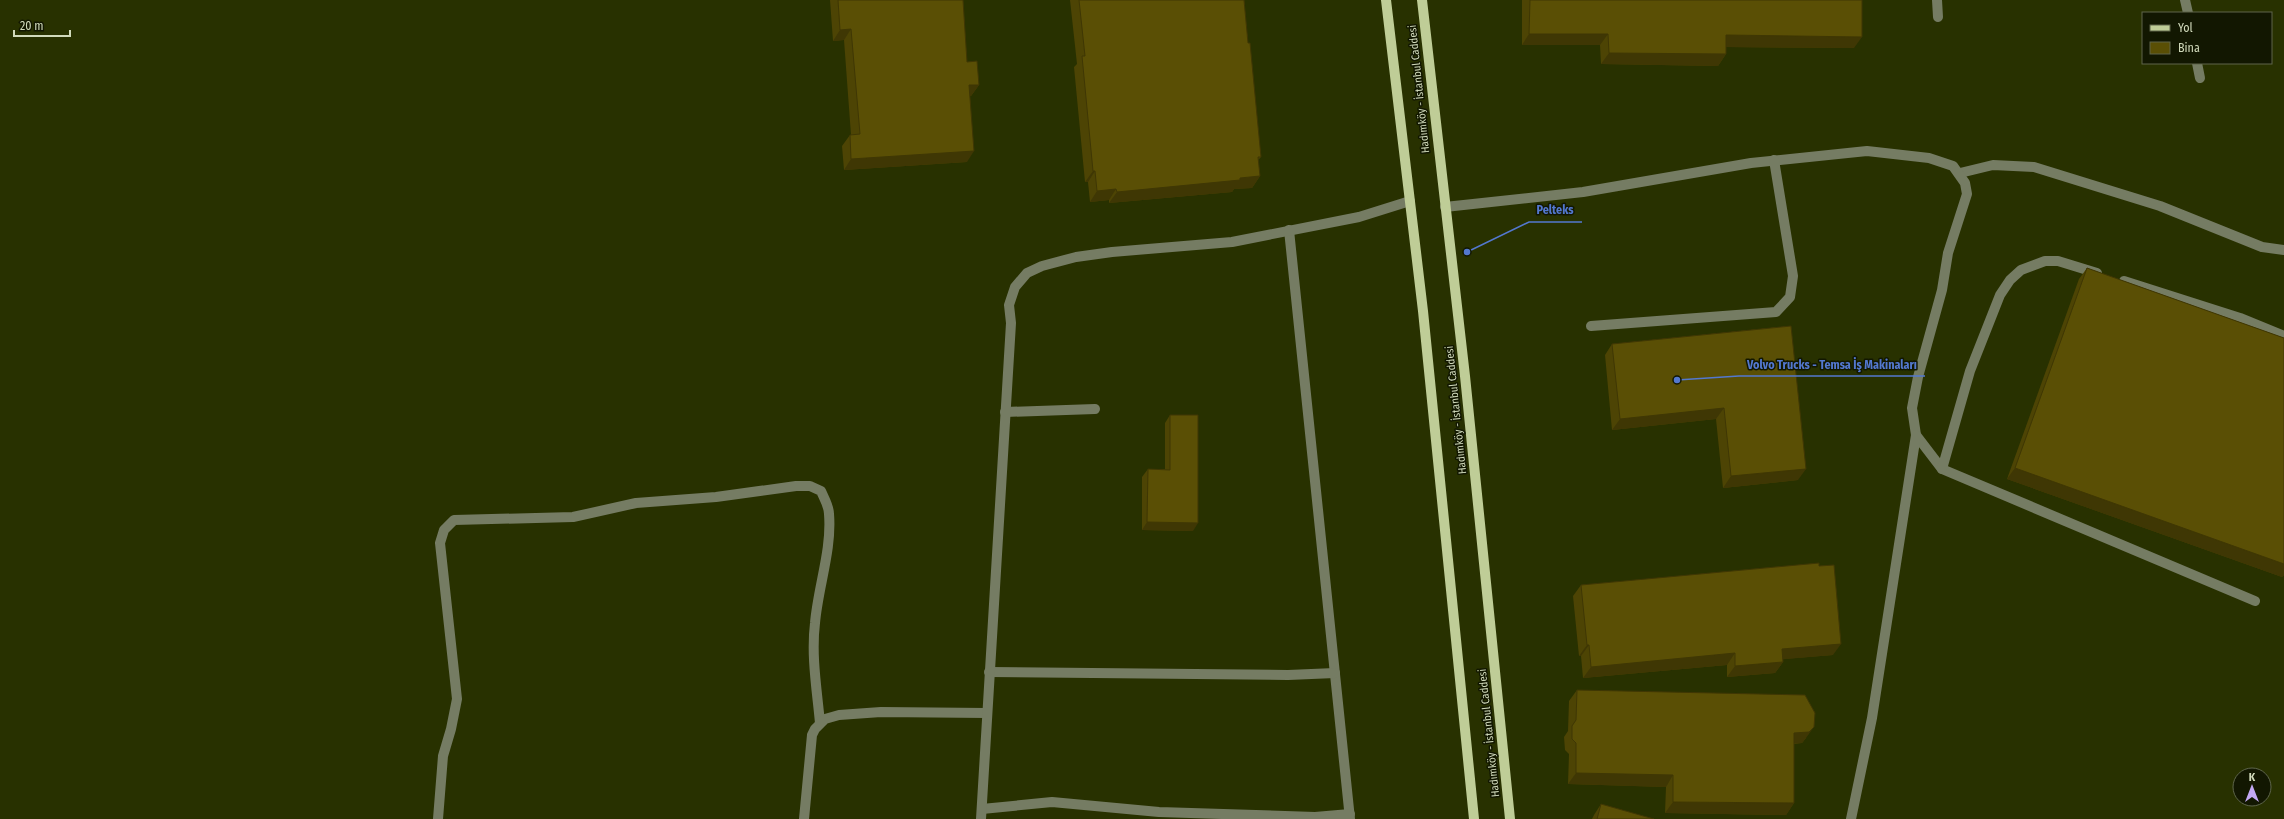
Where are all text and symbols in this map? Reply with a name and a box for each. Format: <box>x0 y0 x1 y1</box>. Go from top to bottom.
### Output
scale bar <box>14 12 70 38</box>
legend <box>2142 12 2272 64</box>
text: 20 m <box>20 19 44 33</box>
text: Yol <box>2178 21 2193 35</box>
street label: Hadımköy - İstanbul Caddesi <box>1405 24 1432 154</box>
text: Bina <box>2178 41 2200 55</box>
callout: Pelteks <box>1529 198 1582 222</box>
text: Pelteks <box>1537 203 1574 217</box>
street label: Hadımköy - İstanbul Caddesi <box>1442 345 1469 475</box>
callout: Volvo Trucks - Temsa İş Makinaları <box>1739 352 1925 376</box>
text: Volvo Trucks - Temsa İş Makinaları <box>1746 357 1917 373</box>
street label: Hadımköy - İstanbul Caddesi <box>1475 668 1502 798</box>
north arrow <box>2232 767 2272 807</box>
text: K <box>2249 771 2256 784</box>

